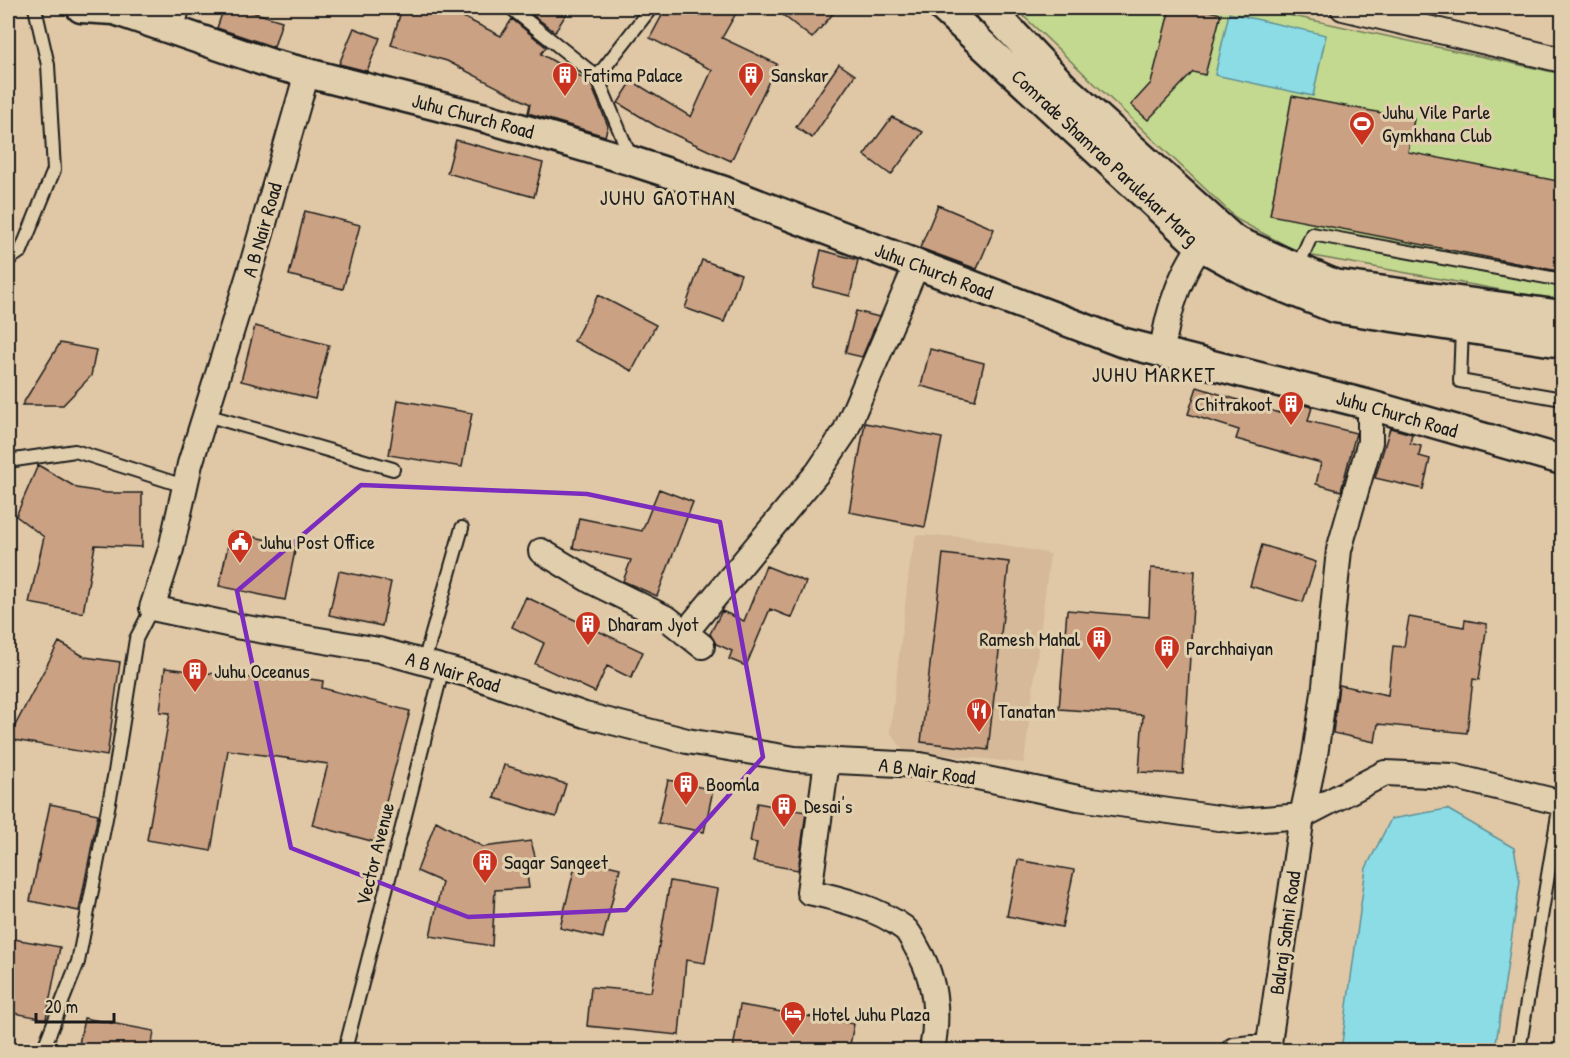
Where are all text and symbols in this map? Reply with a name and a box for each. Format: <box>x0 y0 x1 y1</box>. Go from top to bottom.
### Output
building icon: Fatima Palace <box>550 60 580 98</box>
building icon: Sanskar <box>736 60 766 98</box>
place label: Fatima Palace <box>583 61 683 88</box>
place label: Sanskar <box>771 61 829 88</box>
street label: Comrade Shamrao Parulekar Marg <box>1006 63 1205 251</box>
street label: Juhu Church Road <box>409 86 537 145</box>
place label: Juhu Vile Parle Gymkhana Club <box>1382 98 1492 148</box>
sports icon: Juhu Vile Parle Gymkhana Club <box>1347 109 1377 147</box>
street label: A B Nair Road <box>235 179 288 280</box>
district label: JUHU GAOTHAN <box>600 183 736 212</box>
street label: Juhu Church Road <box>871 236 998 306</box>
district label: JUHU MARKET <box>1092 360 1216 389</box>
street label: Juhu Church Road <box>1333 383 1461 444</box>
building icon: Chitrakoot <box>1276 389 1306 427</box>
place label: Chitrakoot <box>1194 390 1273 417</box>
public building icon: Juhu Post Office <box>225 527 255 565</box>
place label: Juhu Post Office <box>260 528 375 555</box>
building icon: Dharam Jyot <box>573 609 603 647</box>
place label: Dharam Jyot <box>608 610 699 637</box>
building icon: Ramesh Mahal <box>1084 624 1114 662</box>
place label: Ramesh Mahal <box>980 625 1081 652</box>
building icon: Parchhaiyan <box>1152 633 1182 671</box>
place label: Parchhaiyan <box>1186 634 1273 661</box>
street label: A B Nair Road <box>403 644 504 699</box>
building icon: Juhu Oceanus <box>180 656 210 694</box>
place label: Juhu Oceanus <box>214 657 310 684</box>
restaurant icon: Tanatan <box>964 696 994 734</box>
place label: Tanatan <box>998 697 1056 724</box>
street label: A B Nair Road <box>877 750 977 791</box>
building icon: Boomla <box>671 769 701 807</box>
place label: Boomla <box>706 770 759 797</box>
building icon: Desai's <box>769 791 799 829</box>
place label: Desai's <box>804 792 853 819</box>
street label: Vector Avenue <box>349 800 400 908</box>
building icon: Sagar Sangeet <box>470 847 500 885</box>
place label: Sagar Sangeet <box>504 848 609 875</box>
street label: Balraj Sahni Road <box>1262 869 1307 996</box>
scale bar <box>36 986 114 1024</box>
text: 20 m <box>45 994 78 1019</box>
hotel icon: Hotel Juhu Plaza <box>778 999 808 1037</box>
place label: Hotel Juhu Plaza <box>812 1000 930 1027</box>

